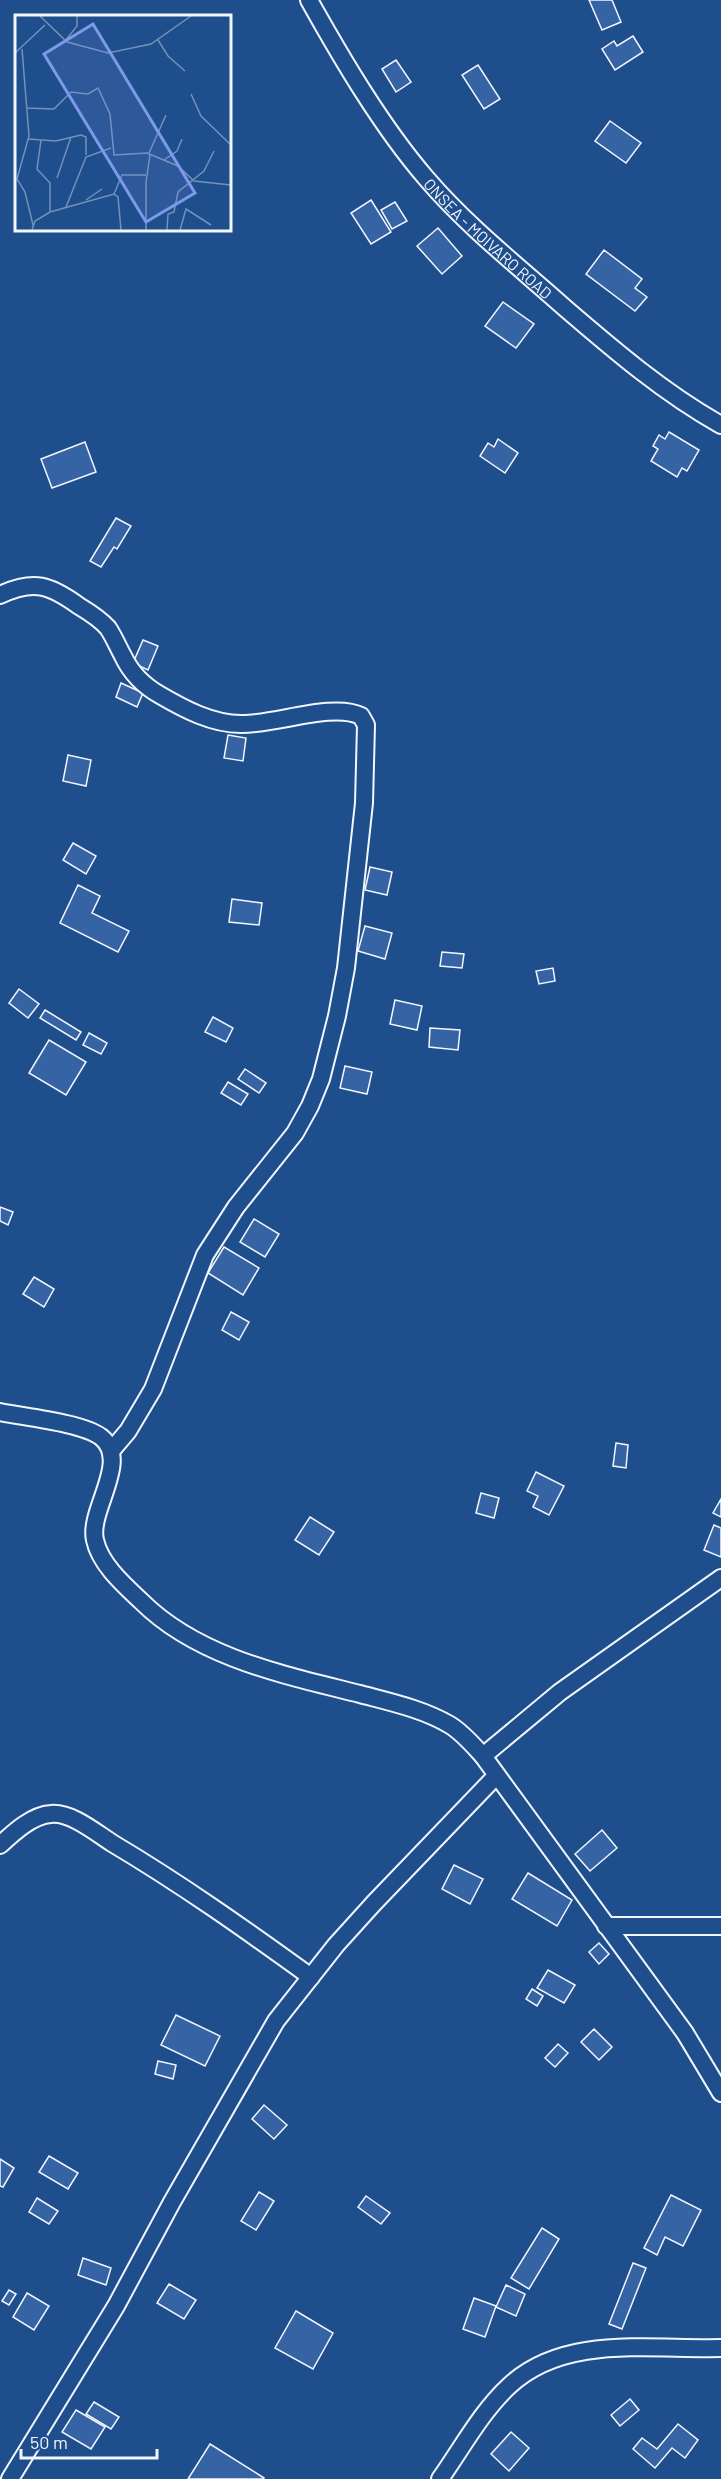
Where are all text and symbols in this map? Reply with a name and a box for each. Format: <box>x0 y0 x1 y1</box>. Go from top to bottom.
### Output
inset map <box>15 15 231 231</box>
street label: ONSEA - MOIVARO ROAD <box>421 174 556 302</box>
scale bar <box>21 2422 158 2460</box>
text: 50 m <box>30 2431 68 2453</box>

